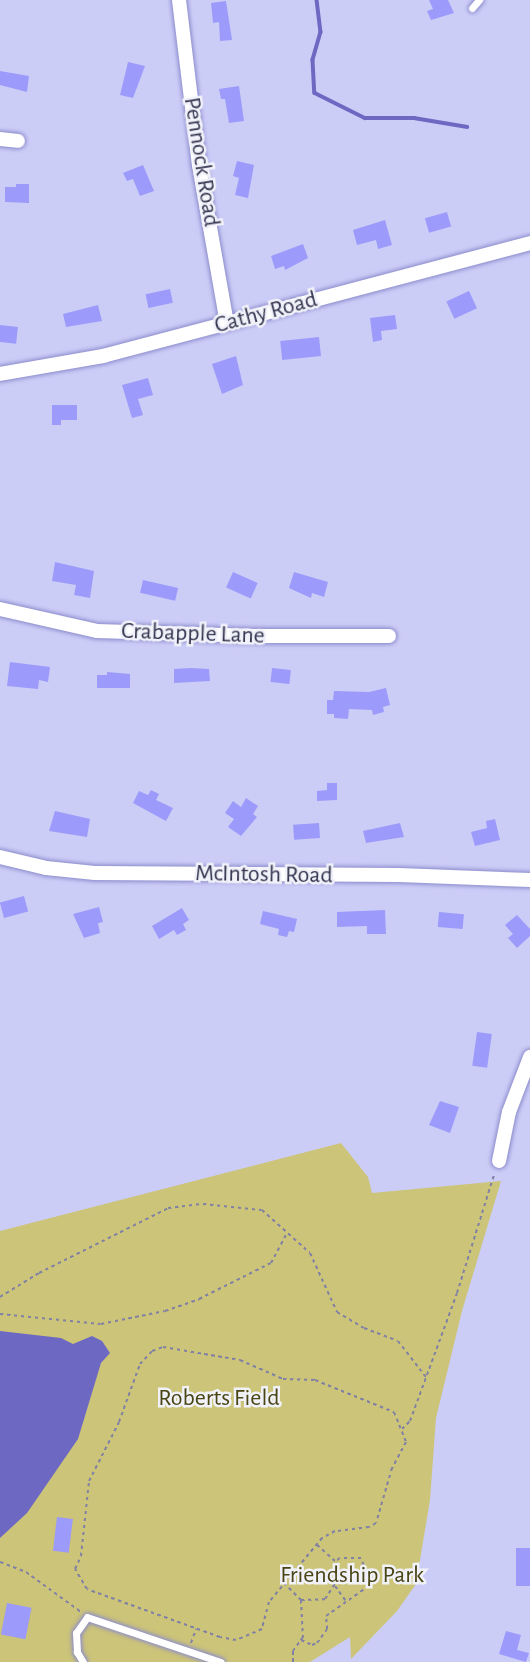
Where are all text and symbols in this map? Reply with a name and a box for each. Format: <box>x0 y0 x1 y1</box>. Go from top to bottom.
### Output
street label: Pennock Road <box>177 95 225 229</box>
street label: Cathy Road <box>211 285 321 341</box>
street label: Crabapple Lane <box>121 617 265 651</box>
street label: McIntosh Road <box>195 859 333 891</box>
park label: Roberts Field <box>158 1385 280 1413</box>
park label: Friendship Park <box>280 1562 424 1590</box>

